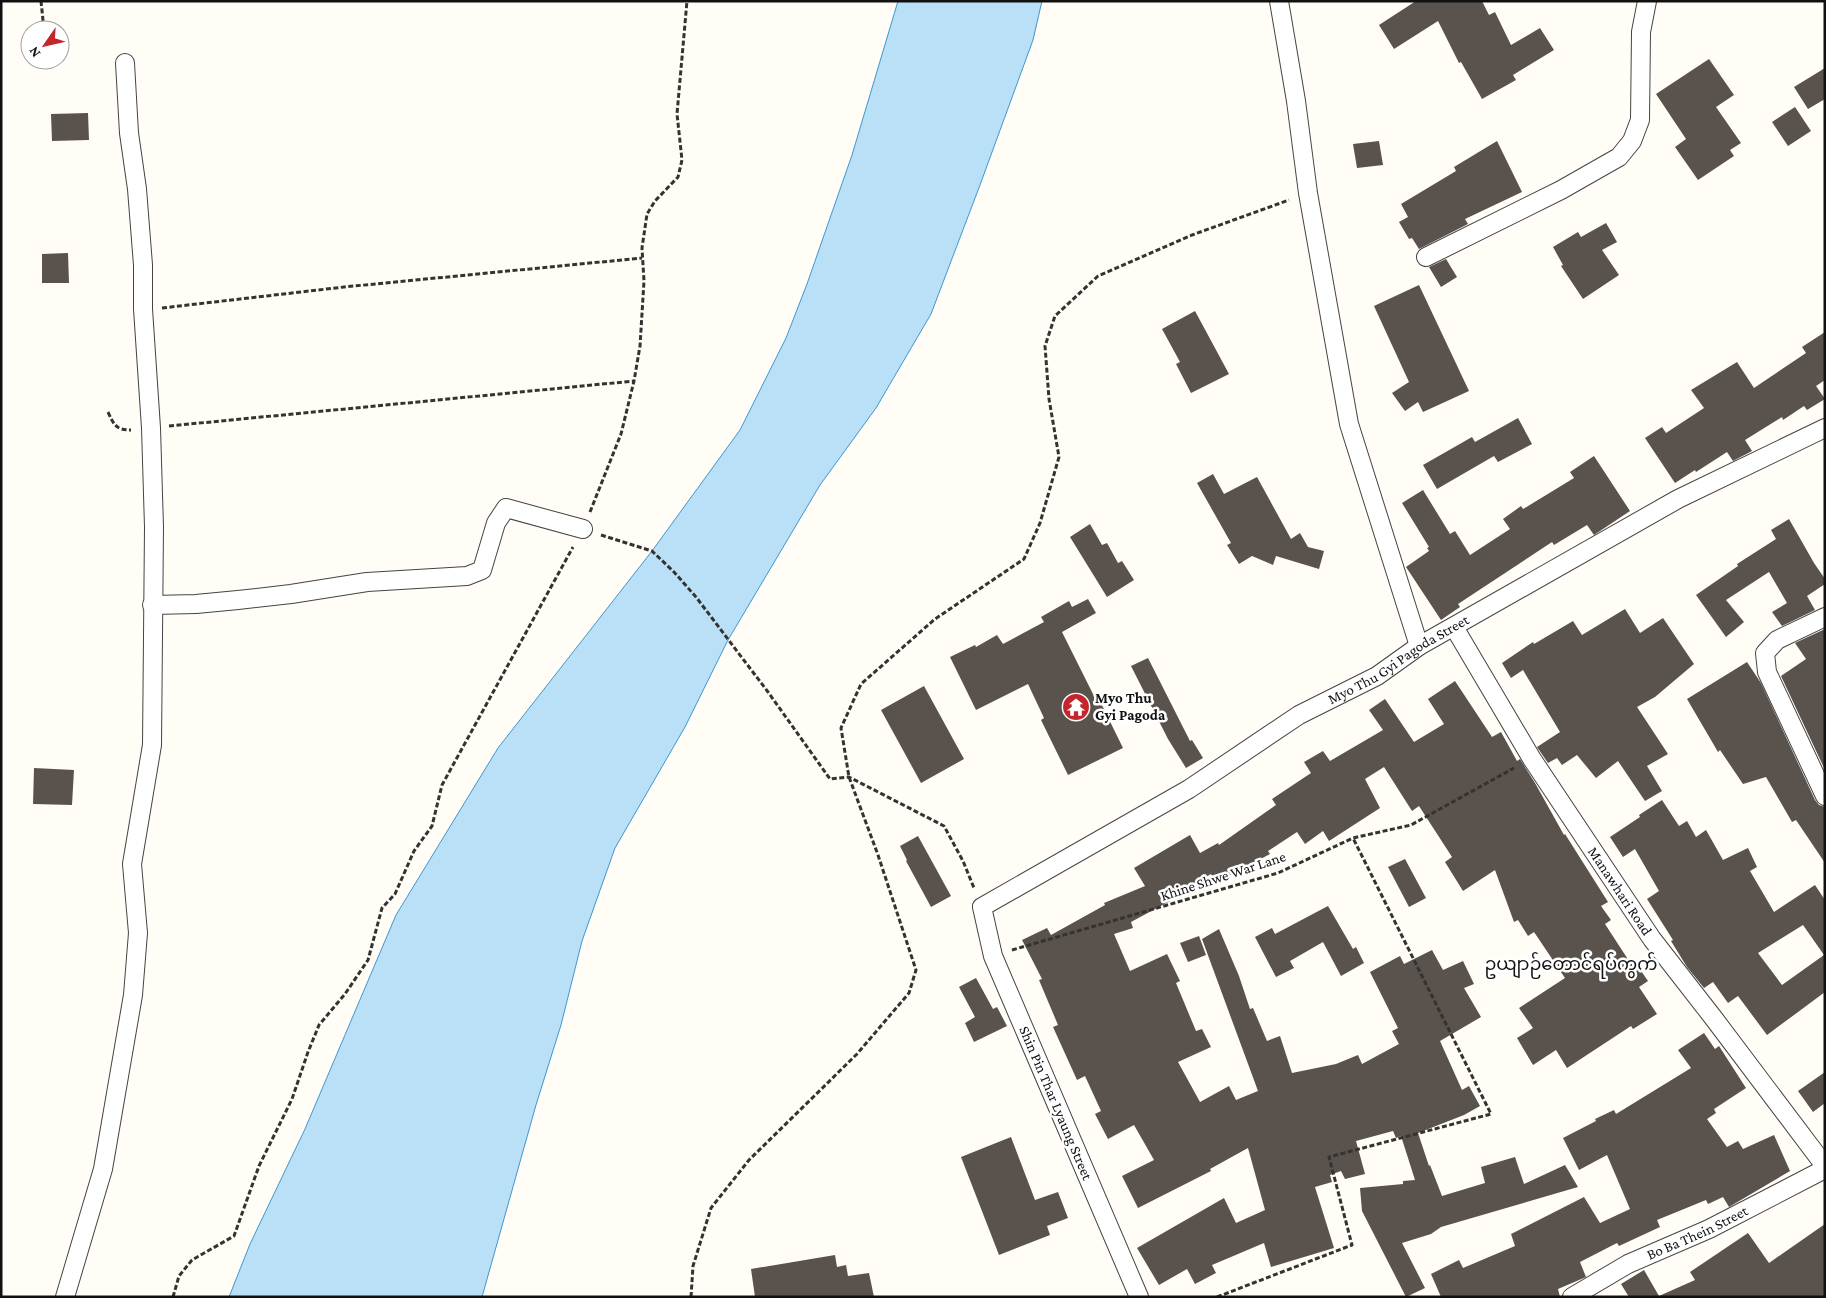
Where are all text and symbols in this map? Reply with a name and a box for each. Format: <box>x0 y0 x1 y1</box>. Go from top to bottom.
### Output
north arrow <box>20 20 70 70</box>
text: N <box>25 43 44 61</box>
street label: Myo Thu Gyi Pagoda Street <box>1325 611 1472 707</box>
place label: Myo Thu Gyi Pagoda <box>1095 690 1166 723</box>
temple icon: Myo Thu Gyi Pagoda <box>1061 692 1091 722</box>
street label: Manawhari Road <box>1585 844 1655 938</box>
street label: Khine Shwe War Lane <box>1158 848 1288 904</box>
district label: ဥယျာဉ်တောင်ရပ်ကွက် <box>1484 951 1658 979</box>
street label: Shin Pin Thar Lyaung Street <box>1015 1024 1096 1184</box>
street label: Bo Ba Thein Street <box>1644 1202 1751 1263</box>

